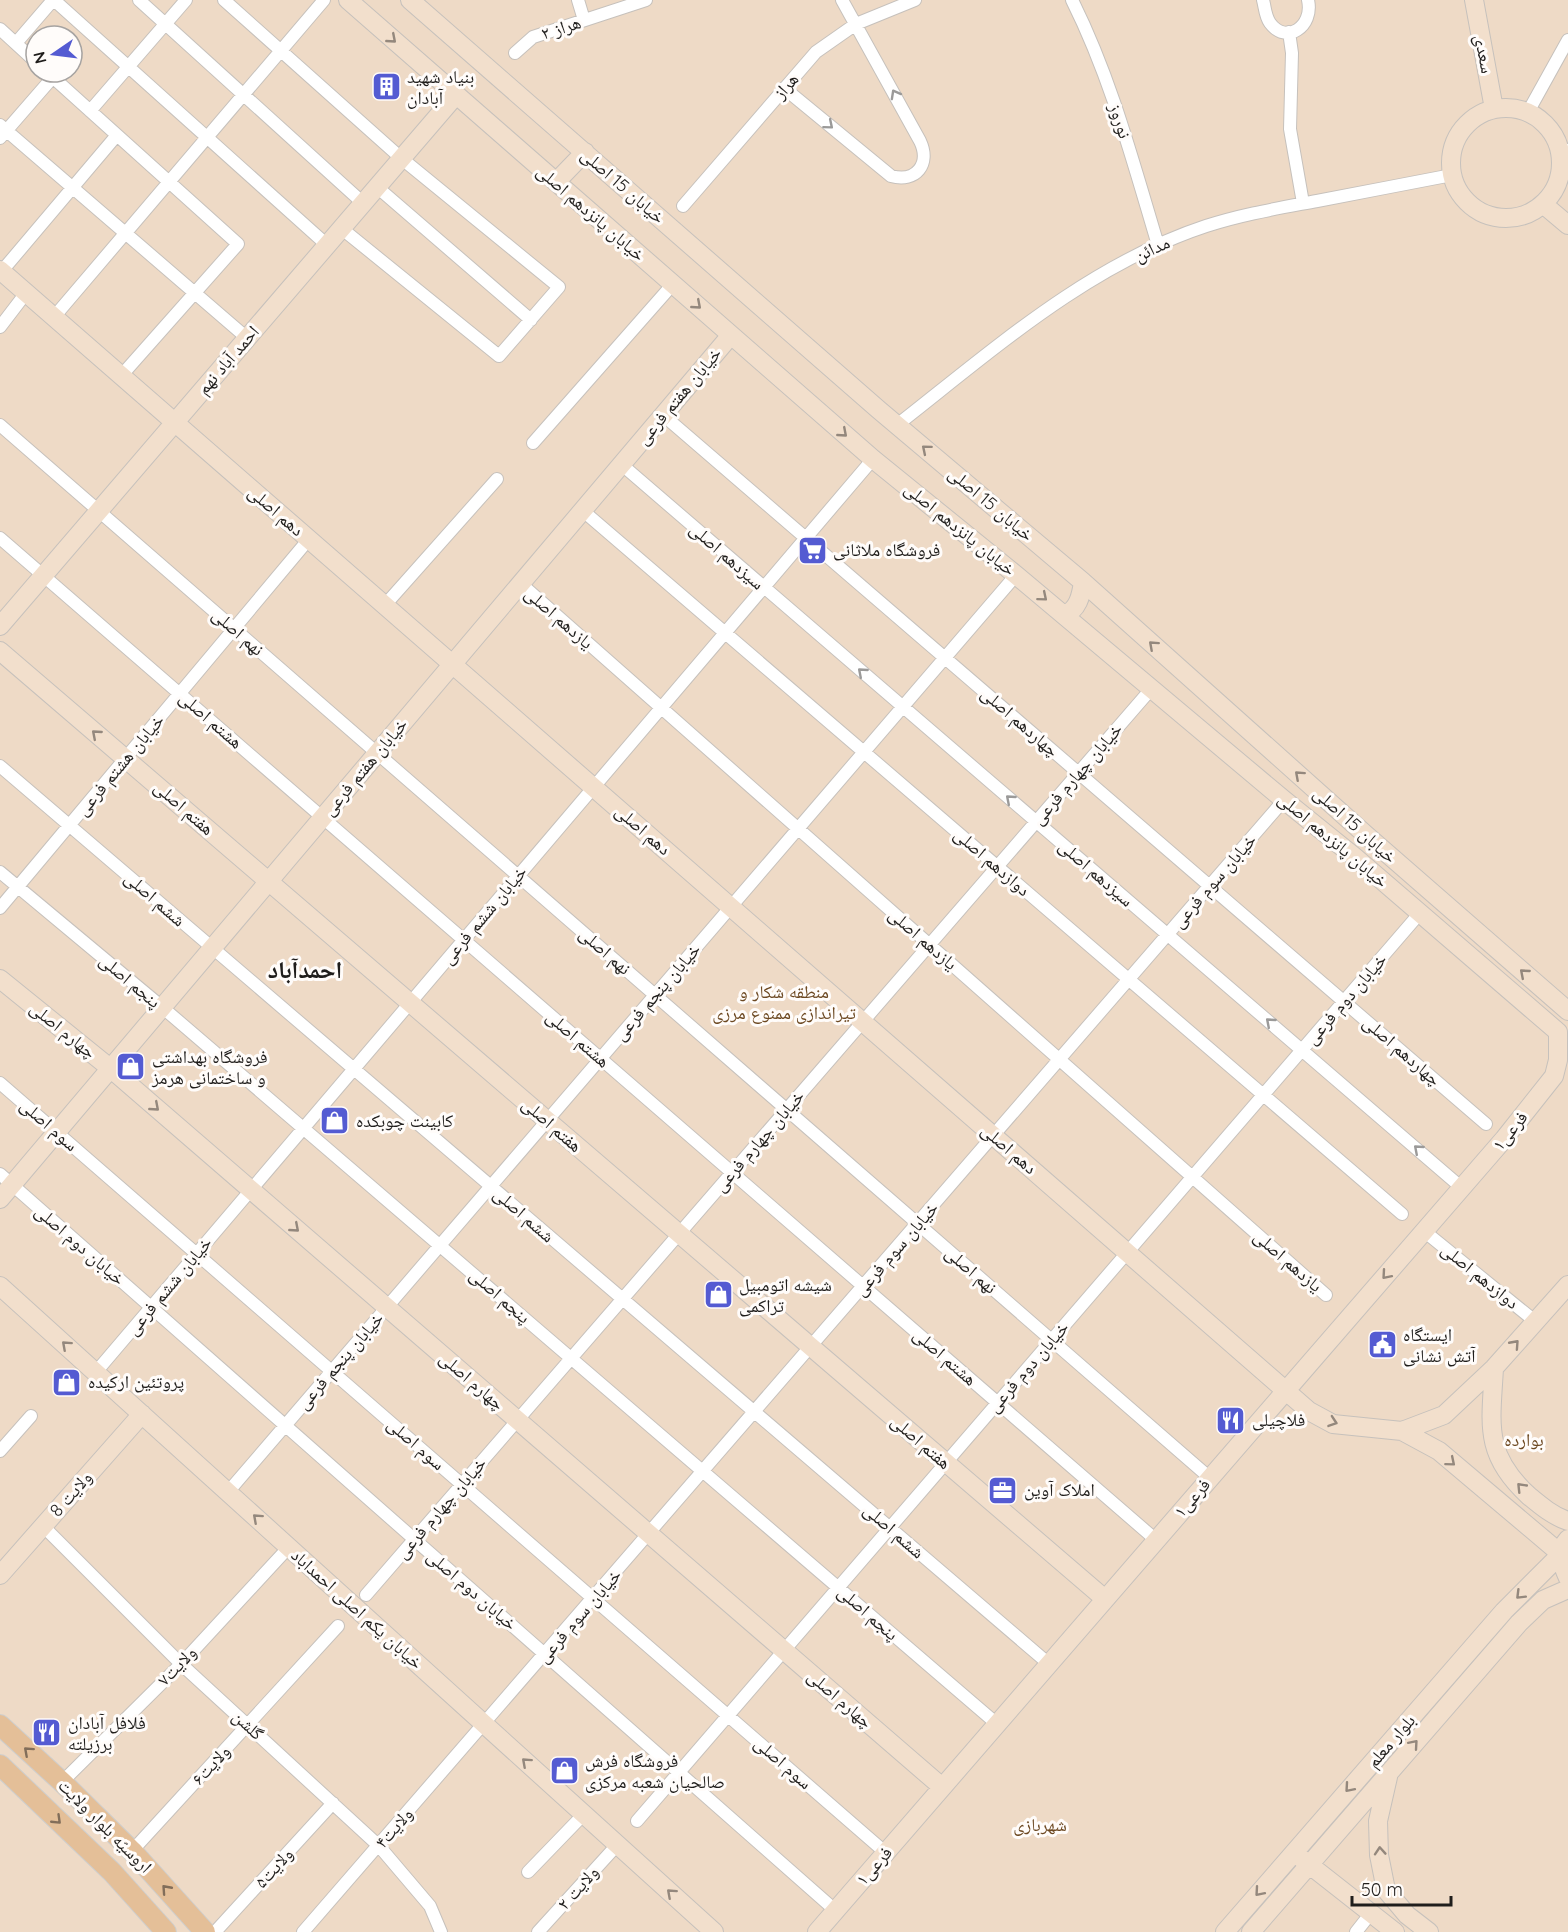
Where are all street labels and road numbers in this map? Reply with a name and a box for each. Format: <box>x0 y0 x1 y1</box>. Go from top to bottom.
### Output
street label: هراز ۲ <box>538 10 584 45</box>
street label: سعدی <box>1469 33 1499 75</box>
street label: هراز <box>767 68 803 104</box>
street label: نوروز <box>1104 99 1137 141</box>
street label: خیابان 15 اصلی <box>577 143 670 228</box>
street label: خیابان پانزدهم اصلی <box>532 159 650 267</box>
street label: مدائن <box>1130 230 1173 267</box>
street label: احمد آباد نهم <box>191 320 265 400</box>
street label: خیابان هفتم فرعی <box>631 342 727 450</box>
street label: خیابان 15 اصلی <box>944 461 1039 546</box>
street label: خیابان پانزدهم اصلی <box>899 477 1021 581</box>
street label: دهم اصلی <box>243 480 309 542</box>
street label: سیزدهم اصلی <box>684 517 770 595</box>
street label: یازدهم اصلی <box>519 581 599 655</box>
street label: نهم اصلی <box>207 603 269 661</box>
street label: چهاردهم اصلی <box>976 681 1064 763</box>
street label: هشتم اصلی <box>174 686 248 754</box>
street label: خیابان هشتم فرعی <box>70 709 170 821</box>
street label: خیابان هفتم فرعی <box>317 713 413 821</box>
street label: خیابان چهارم فرعی <box>1026 718 1128 830</box>
street label: هفتم اصلی <box>149 775 219 841</box>
street label: خیابان 15 اصلی <box>1309 781 1402 868</box>
street label: خیابان پانزدهم اصلی <box>1273 787 1393 893</box>
street label: دهم اصلی <box>610 799 676 861</box>
street label: دوازدهم اصلی <box>949 822 1035 902</box>
street label: خیابان سوم فرعی <box>1166 829 1262 933</box>
street label: سیزدهم اصلی <box>1053 834 1139 912</box>
street label: خیابان ششم فرعی <box>436 861 532 969</box>
street label: ششم اصلی <box>119 866 191 932</box>
street label: یازدهم اصلی <box>883 902 963 976</box>
street label: نهم اصلی <box>574 922 636 980</box>
street label: خیابان پنجم فرعی <box>608 938 706 1046</box>
street label: پنجم اصلی <box>94 948 166 1014</box>
street label: خیابان دوم فرعی <box>1300 948 1392 1050</box>
street label: چهارم اصلی <box>25 996 101 1064</box>
street label: هشتم اصلی <box>541 1005 615 1073</box>
street label: چهاردهم اصلی <box>1358 1010 1446 1092</box>
street label: خیابان چهارم فرعی <box>708 1085 810 1197</box>
street label: هفتم اصلی <box>517 1092 587 1158</box>
street label: سوم اصلی <box>15 1093 83 1157</box>
street label: فرعی۱ <box>1487 1106 1533 1155</box>
street label: دهم اصلی <box>976 1118 1042 1180</box>
street label: ششم اصلی <box>488 1182 560 1248</box>
street label: خیابان سوم فرعی <box>848 1197 944 1301</box>
street label: خیابان دوم اصلی <box>30 1199 130 1291</box>
street label: یازدهم اصلی <box>1248 1224 1328 1298</box>
street label: خیابان ششم فرعی <box>121 1232 217 1340</box>
street label: دوازدهم اصلی <box>1436 1237 1524 1315</box>
street label: نهم اصلی <box>940 1241 1002 1299</box>
street label: پنجم اصلی <box>465 1263 535 1329</box>
street label: خیابان پنجم فرعی <box>291 1307 389 1415</box>
street label: خیابان دوم فرعی <box>982 1316 1074 1418</box>
street label: هشتم اصلی <box>908 1323 982 1391</box>
street label: چهارم اصلی <box>434 1346 510 1416</box>
street label: هفتم اصلی <box>886 1409 956 1475</box>
street label: سوم اصلی <box>382 1412 450 1476</box>
street label: خیابان چهارم فرعی <box>390 1452 492 1564</box>
street label: ولایت 8 <box>44 1466 97 1521</box>
street label: فرعی۱ <box>1168 1473 1215 1522</box>
street label: ششم اصلی <box>858 1498 930 1564</box>
street label: خیابان یکم اصلی احمداباد <box>286 1543 428 1675</box>
street label: خیابان دوم اصلی <box>422 1544 522 1636</box>
street label: خیابان سوم فرعی <box>531 1564 627 1668</box>
street label: پنجم اصلی <box>833 1580 903 1646</box>
street label: ولایت۷ <box>152 1641 201 1690</box>
street label: چهارم اصلی <box>802 1664 878 1734</box>
street label: گلشن <box>228 1705 269 1745</box>
street label: بلوار معلم <box>1361 1709 1421 1773</box>
street label: سوم اصلی <box>749 1731 817 1795</box>
street label: ولایت۶ <box>186 1740 235 1790</box>
street label: اروسیّه بلوار ولایت <box>54 1774 157 1877</box>
street label: ولایت۴ <box>370 1802 418 1853</box>
street label: فرعی۱ <box>850 1841 897 1890</box>
street label: ولایت۵ <box>249 1843 298 1893</box>
street label: ولایت ۲ <box>552 1861 603 1915</box>

